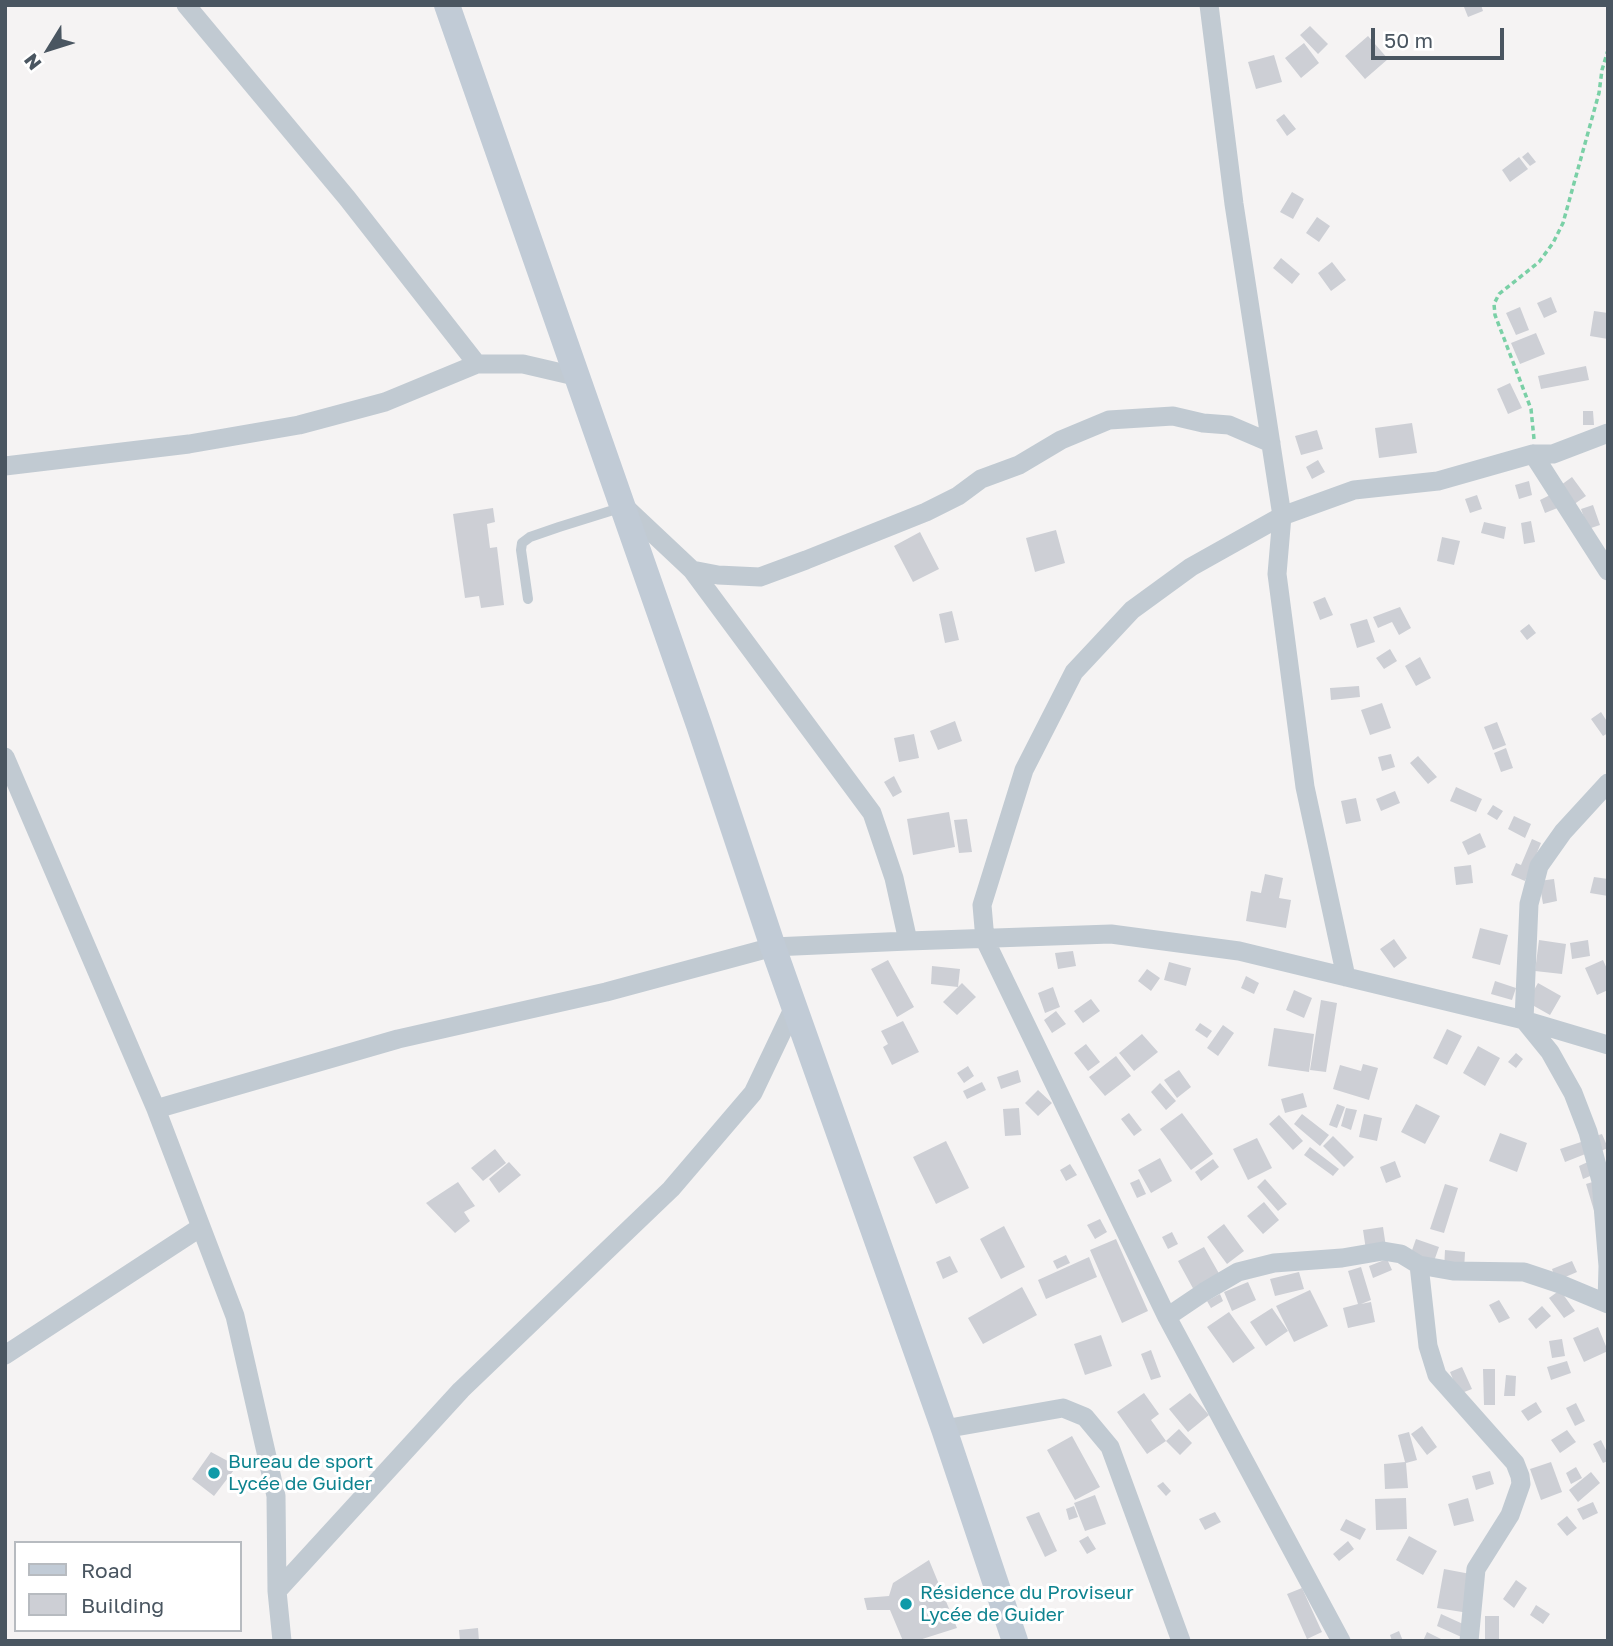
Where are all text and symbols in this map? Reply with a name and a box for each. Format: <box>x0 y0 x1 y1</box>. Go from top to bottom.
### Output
north arrow <box>14 14 84 84</box>
scale bar <box>1375 14 1508 58</box>
text: 50 m <box>1384 27 1433 53</box>
text: N <box>19 49 46 75</box>
place label: Bureau de sport Lycée de Guider <box>228 1451 373 1495</box>
marker: Bureau de sport Lycée de Guider <box>206 1465 222 1481</box>
legend <box>14 1541 242 1632</box>
text: Road <box>81 1557 132 1583</box>
place label: Résidence du Proviseur Lycée de Guider <box>920 1582 1134 1626</box>
text: Building <box>81 1592 164 1618</box>
marker: Résidence du Proviseur Lycée de Guider <box>898 1596 914 1612</box>

